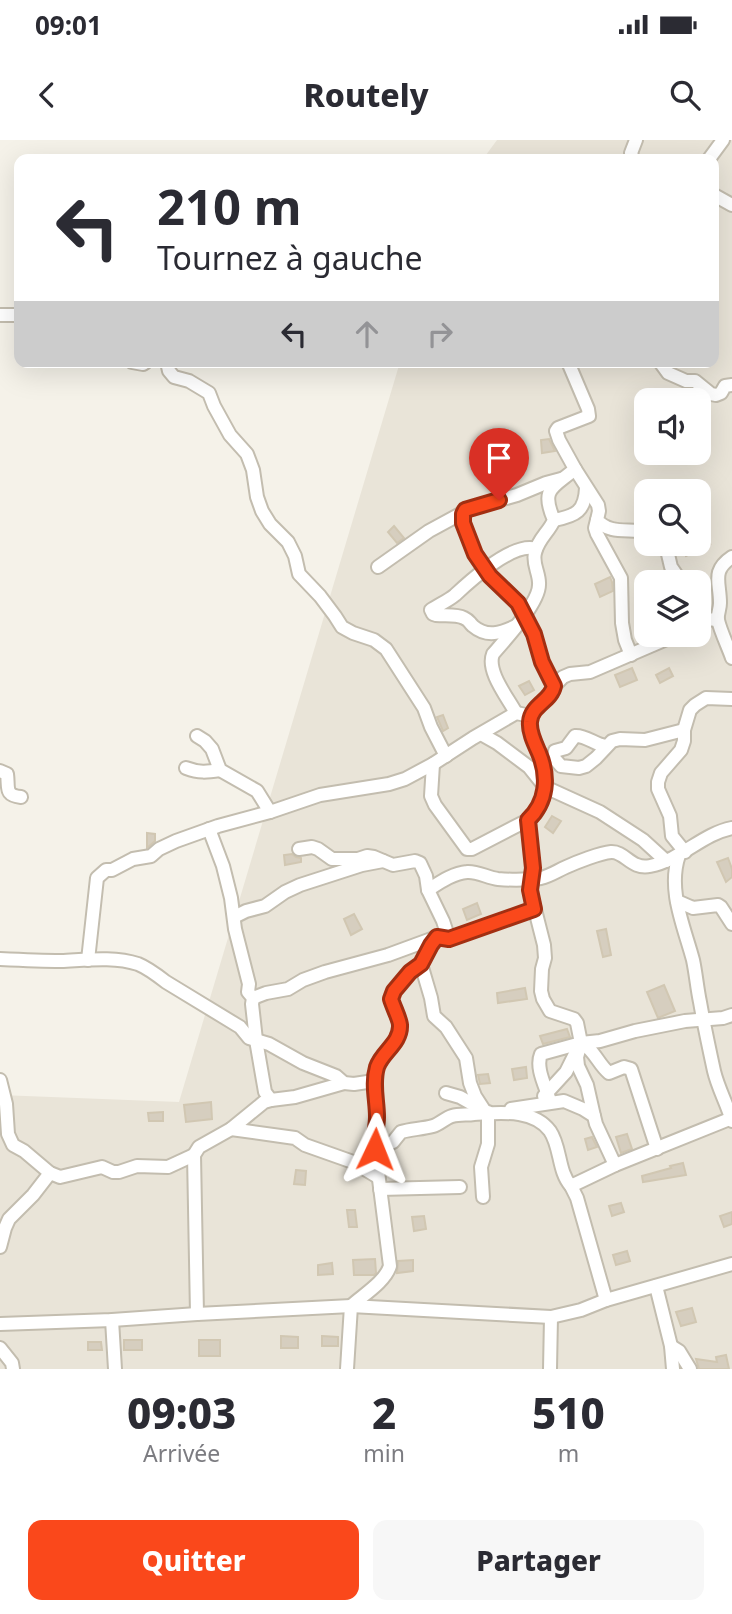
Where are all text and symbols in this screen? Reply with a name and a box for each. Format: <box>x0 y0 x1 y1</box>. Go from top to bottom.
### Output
text: 09:01 <box>35 7 102 43</box>
text: Routely <box>304 73 428 116</box>
icon: back <box>28 76 66 114</box>
icon: search <box>666 76 704 114</box>
text: 210 m <box>157 173 302 239</box>
icon: left <box>42 182 133 273</box>
text: Tournez à gauche <box>157 236 423 279</box>
icon: left <box>275 315 313 353</box>
icon: ahead <box>348 315 386 353</box>
icon: right <box>421 315 459 353</box>
map controls <box>634 388 711 647</box>
button: sound <box>634 388 711 465</box>
pin <box>469 428 529 500</box>
icon: arrive <box>480 439 518 477</box>
button: search <box>634 479 711 556</box>
button: layers <box>634 570 711 647</box>
position arrow <box>338 1112 412 1186</box>
text: 09:03 <box>127 1384 236 1441</box>
text: 2 <box>372 1384 396 1441</box>
text: 510 <box>532 1384 605 1441</box>
text: Arrivée <box>143 1437 220 1469</box>
text: min <box>363 1437 405 1469</box>
text: m <box>558 1437 579 1469</box>
button: Quitter <box>28 1520 359 1600</box>
button: Partager <box>373 1520 704 1600</box>

